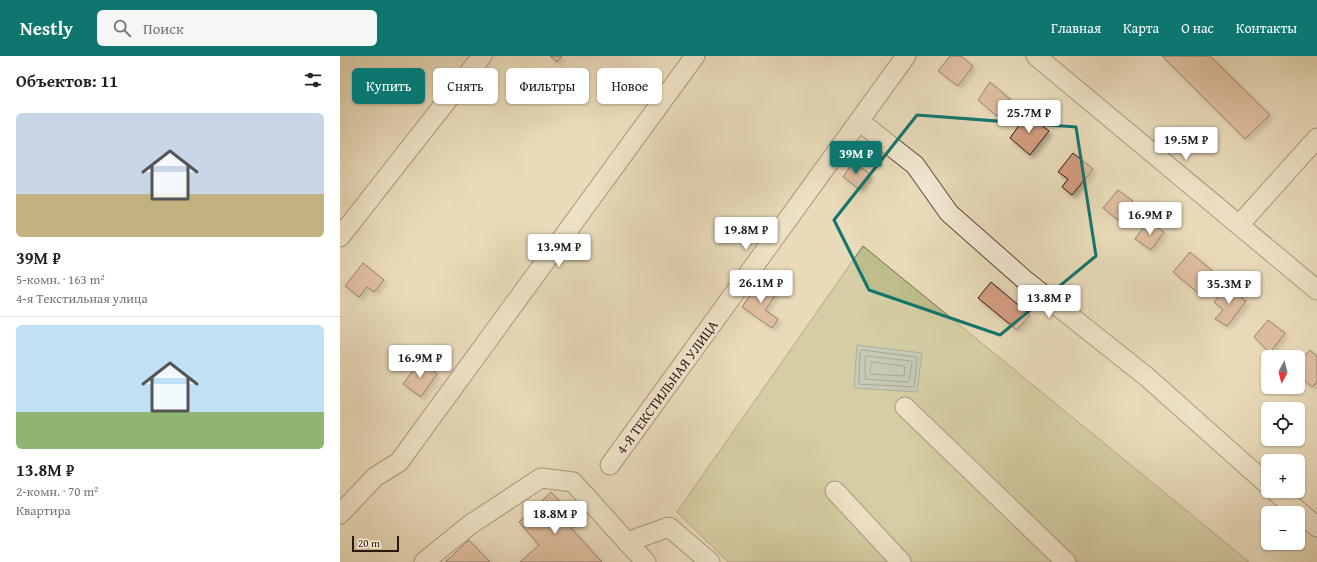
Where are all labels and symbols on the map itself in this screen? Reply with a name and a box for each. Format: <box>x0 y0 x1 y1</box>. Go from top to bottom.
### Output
pin: 25.7M ₽ <box>992 100 1066 134</box>
pin: 19.5M ₽ <box>1149 127 1223 161</box>
pin: 39M ₽ <box>828 141 884 175</box>
pin: 16.9M ₽ <box>1113 202 1187 236</box>
pin: 19.8M ₽ <box>709 217 783 251</box>
pin: 13.9M ₽ <box>522 234 596 268</box>
pin: 26.1M ₽ <box>724 270 798 304</box>
pin: 35.3M ₽ <box>1192 271 1266 305</box>
pin: 13.8M ₽ <box>1012 285 1086 319</box>
street label: 4-Я ТЕКСТИЛЬНАЯ УЛИЦА <box>611 315 723 458</box>
pin: 16.9M ₽ <box>383 345 457 379</box>
north arrow <box>1261 350 1305 394</box>
pin: 18.8M ₽ <box>518 501 592 535</box>
scale bar <box>352 534 399 553</box>

